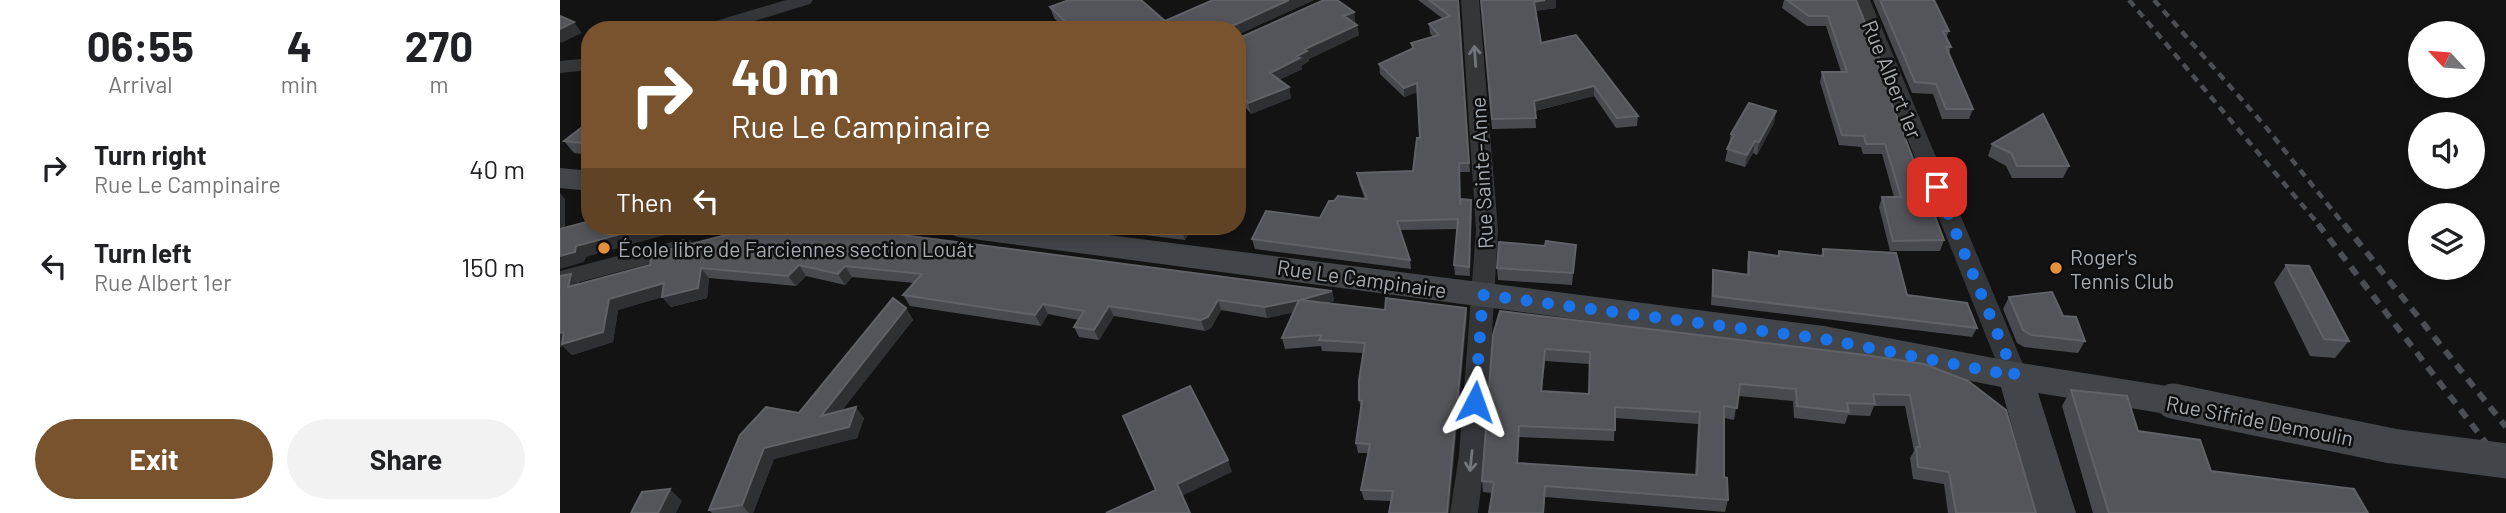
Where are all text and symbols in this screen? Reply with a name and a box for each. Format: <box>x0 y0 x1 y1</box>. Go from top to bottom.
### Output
street label: Rue Albert 1er <box>1858 16 1928 142</box>
text: 06:55 <box>87 20 194 70</box>
text: 4 <box>287 20 312 70</box>
text: 270 <box>405 20 473 70</box>
north arrow <box>2408 21 2485 98</box>
map controls <box>2408 21 2485 280</box>
one-way arrow <box>1468 45 1481 67</box>
text: 40 m <box>731 46 839 105</box>
icon: right <box>616 49 707 140</box>
text: Arrival <box>108 70 173 98</box>
text: min <box>281 70 318 98</box>
text: m <box>429 70 449 98</box>
street label: Rue Sainte-Anne <box>1465 96 1497 250</box>
text: Rue Le Campinaire <box>731 106 991 144</box>
button: sound <box>2408 112 2485 189</box>
text: Turn right <box>94 139 207 170</box>
icon: right <box>35 149 73 187</box>
text: 40 m <box>469 153 525 184</box>
pin <box>1907 157 1967 217</box>
icon: arrive <box>1918 168 1956 206</box>
text: Rue Le Campinaire <box>94 170 281 198</box>
icon: left <box>687 182 725 220</box>
text: Then <box>616 186 673 217</box>
button: layers <box>2408 203 2485 280</box>
place label: École libre de Farciennes section Louât <box>618 236 975 261</box>
text: Turn left <box>94 237 192 268</box>
marker: École libre de Farciennes section Louât <box>596 240 612 256</box>
place label: Roger's Tennis Club <box>2070 244 2174 293</box>
icon: left <box>35 247 73 285</box>
text: 150 m <box>461 251 525 282</box>
street label: Rue Le Campinaire <box>1276 254 1448 302</box>
marker: Roger's Tennis Club <box>2048 260 2064 276</box>
text: Rue Albert 1er <box>94 268 232 296</box>
position arrow <box>1438 365 1512 439</box>
street label: Rue Sifride Demoulin <box>2164 390 2356 450</box>
button: Exit <box>35 419 273 499</box>
button: Share <box>287 419 525 499</box>
one-way arrow <box>1464 449 1477 471</box>

